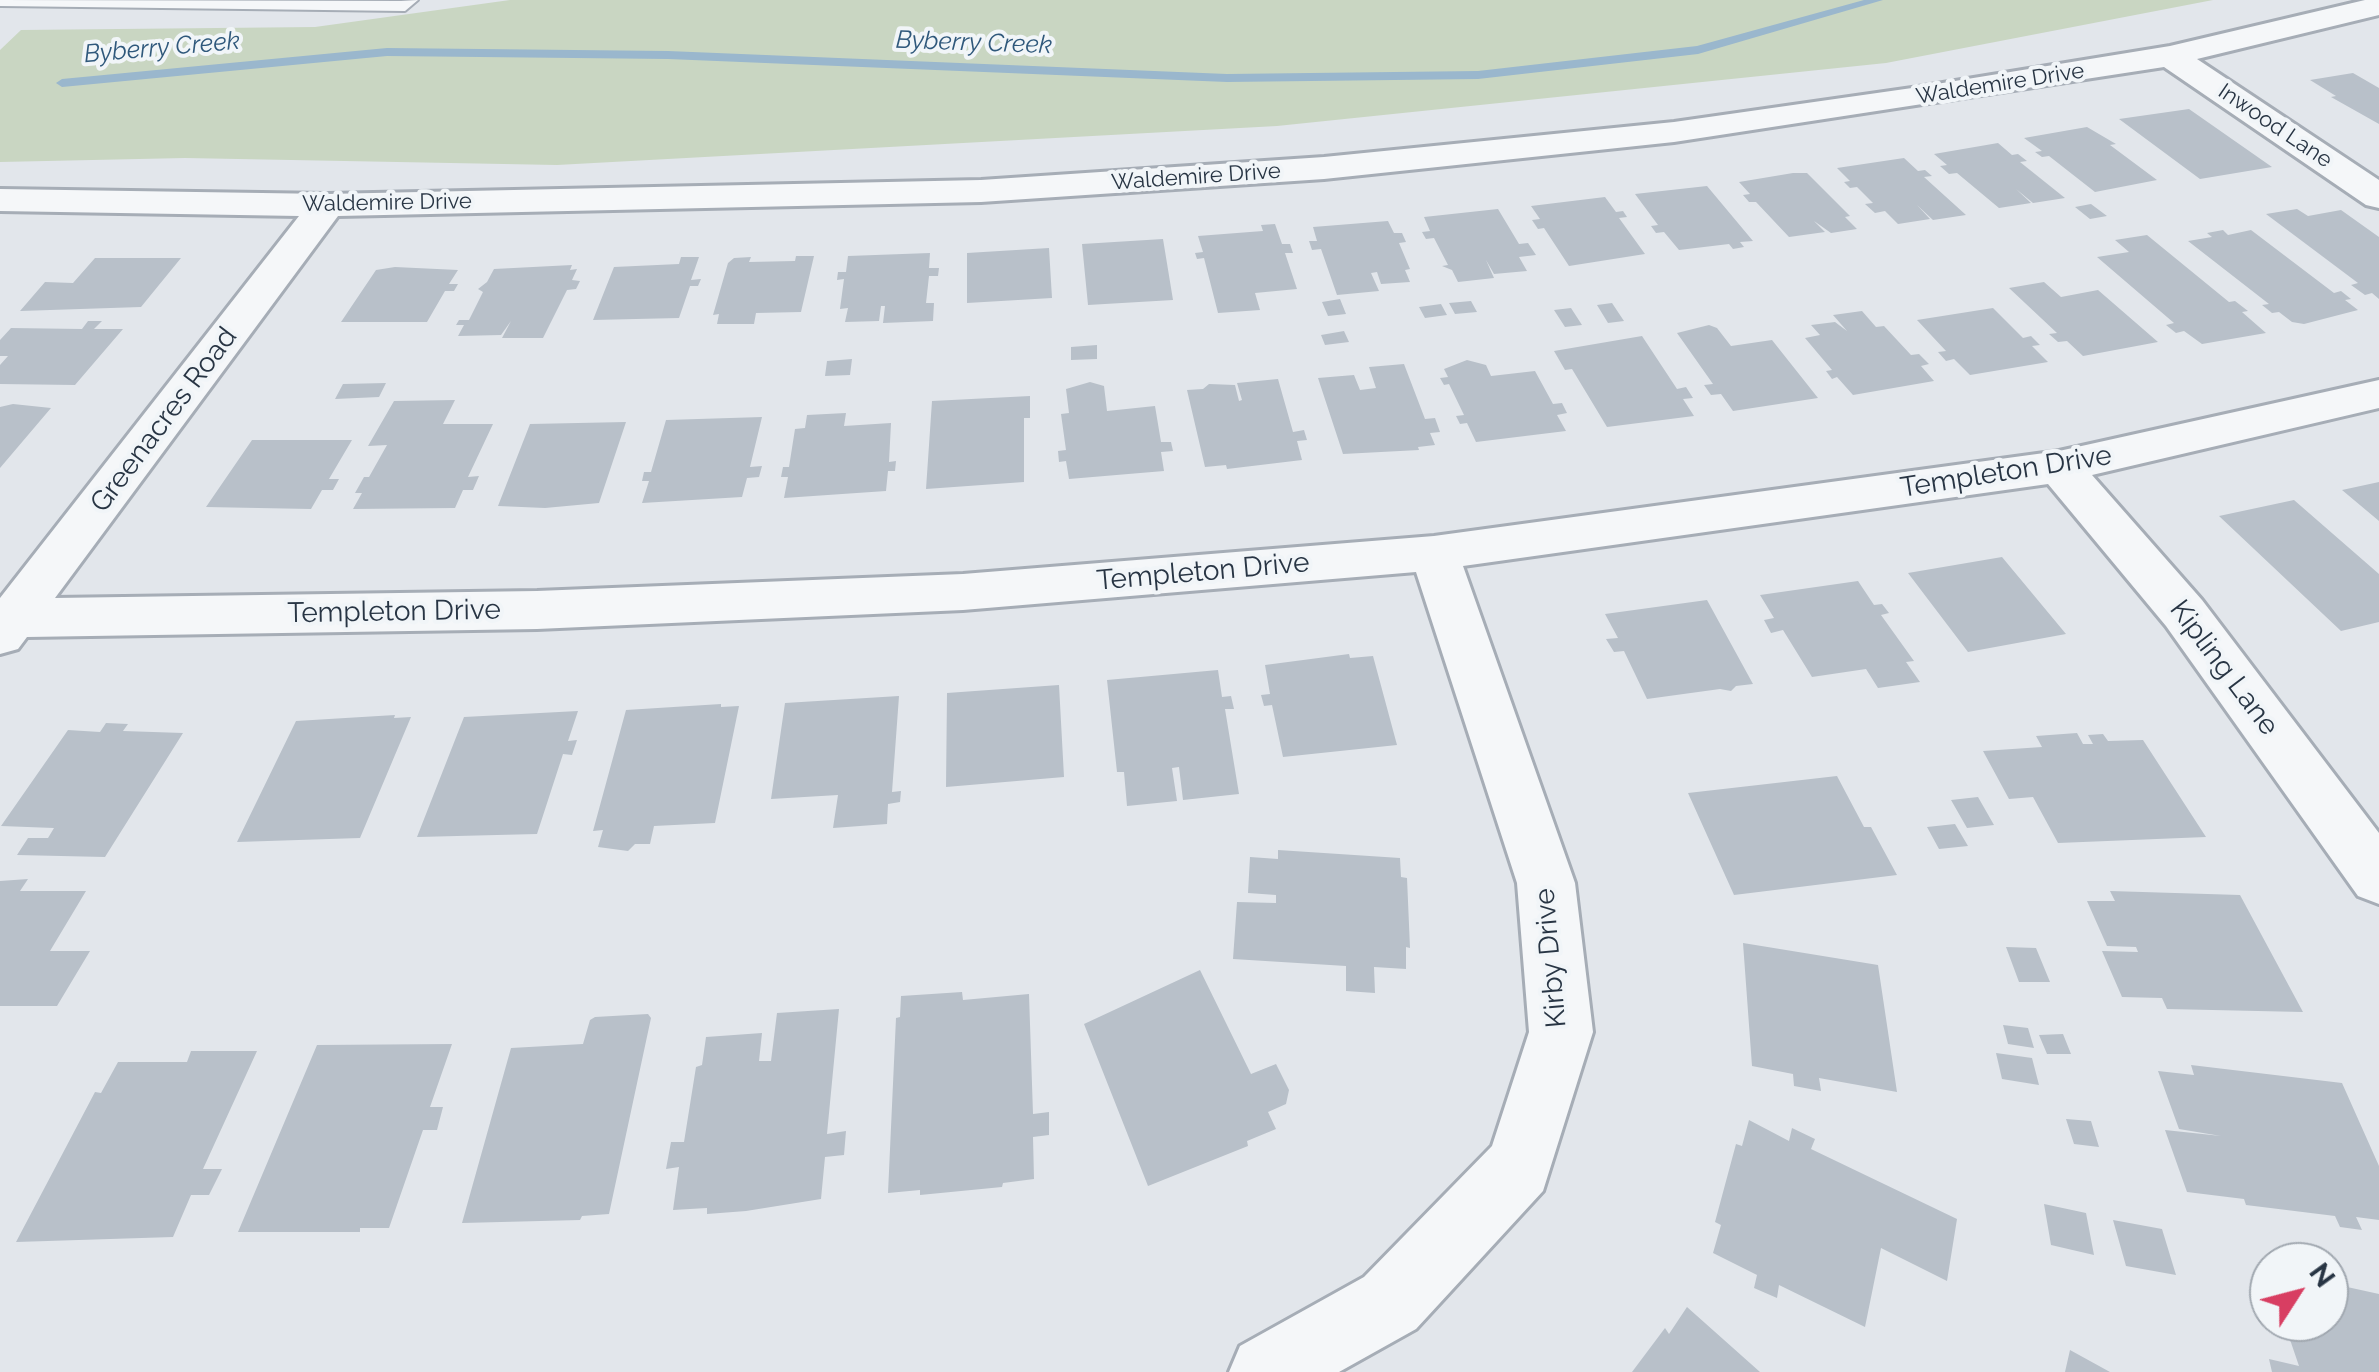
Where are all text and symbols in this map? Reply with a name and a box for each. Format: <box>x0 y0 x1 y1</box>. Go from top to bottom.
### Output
water label: Byberry Creek <box>895 25 1053 61</box>
water label: Byberry Creek <box>83 26 241 70</box>
street label: Waldemire Drive <box>1914 58 2086 110</box>
street label: Inwood Lane <box>2213 78 2337 174</box>
street label: Waldemire Drive <box>1110 158 1282 196</box>
street label: Waldemire Drive <box>302 188 472 218</box>
street label: Greenacres Road <box>84 321 244 519</box>
street label: Templeton Drive <box>1898 439 2114 505</box>
street label: Templeton Drive <box>1095 546 1311 598</box>
street label: Templeton Drive <box>287 593 501 631</box>
street label: Kipling Lane <box>2162 594 2286 742</box>
street label: Kirby Drive <box>1528 887 1574 1029</box>
north arrow <box>2249 1242 2349 1342</box>
text: N <box>2302 1257 2342 1294</box>

